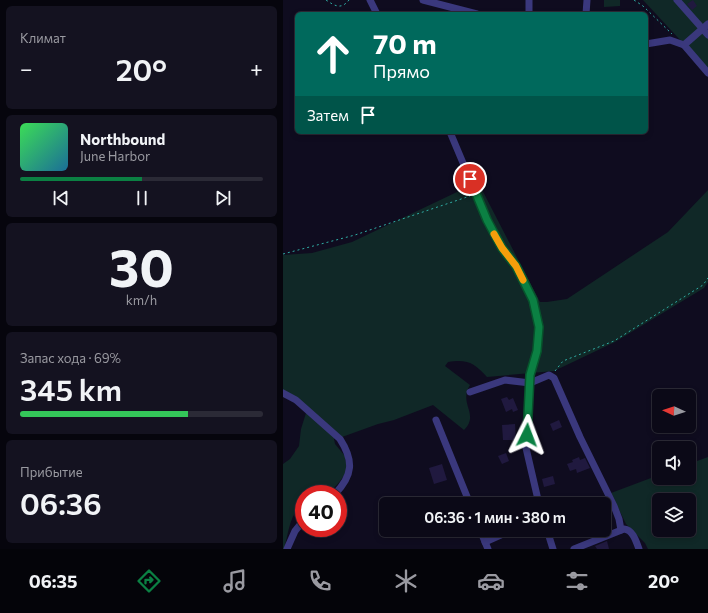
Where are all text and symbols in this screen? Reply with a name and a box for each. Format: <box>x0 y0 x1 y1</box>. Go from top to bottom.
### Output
text: 70 m <box>373 26 437 60</box>
icon: ahead <box>307 28 359 80</box>
text: Климат <box>20 30 66 46</box>
text: 20° <box>116 50 167 87</box>
text: − <box>20 55 33 82</box>
text: + <box>250 55 263 82</box>
text: Прямо <box>373 60 430 82</box>
icon: arrive <box>357 104 379 126</box>
text: Затем <box>307 106 349 124</box>
text: Northbound <box>80 130 165 148</box>
text: June Harbor <box>80 148 150 164</box>
pin <box>453 162 487 196</box>
icon: arrive <box>459 168 481 190</box>
icon: previous <box>50 187 72 209</box>
icon: pause <box>131 187 153 209</box>
icon: next <box>212 187 234 209</box>
text: 30 <box>109 234 174 298</box>
text: km/h <box>126 292 157 308</box>
text: Запас хода · 69% <box>20 350 121 366</box>
text: 345 km <box>20 370 122 407</box>
north arrow <box>652 389 696 433</box>
map controls <box>652 389 696 537</box>
position arrow <box>506 414 548 456</box>
button: sound <box>652 441 696 485</box>
text: Прибытие <box>20 464 83 480</box>
text: 06:36 <box>20 484 102 521</box>
speed limit sign: 40 <box>295 485 347 537</box>
button: layers <box>652 493 696 537</box>
text: 06:36 · 1 мин · 380 m <box>424 508 566 526</box>
icon: directions <box>135 567 163 595</box>
icon: music <box>221 567 249 595</box>
icon: phone <box>306 567 334 595</box>
icon: climate <box>392 567 420 595</box>
icon: car <box>477 567 505 595</box>
icon: filters <box>563 567 591 595</box>
text: 06:35 <box>29 570 78 592</box>
text: 20° <box>648 570 679 592</box>

